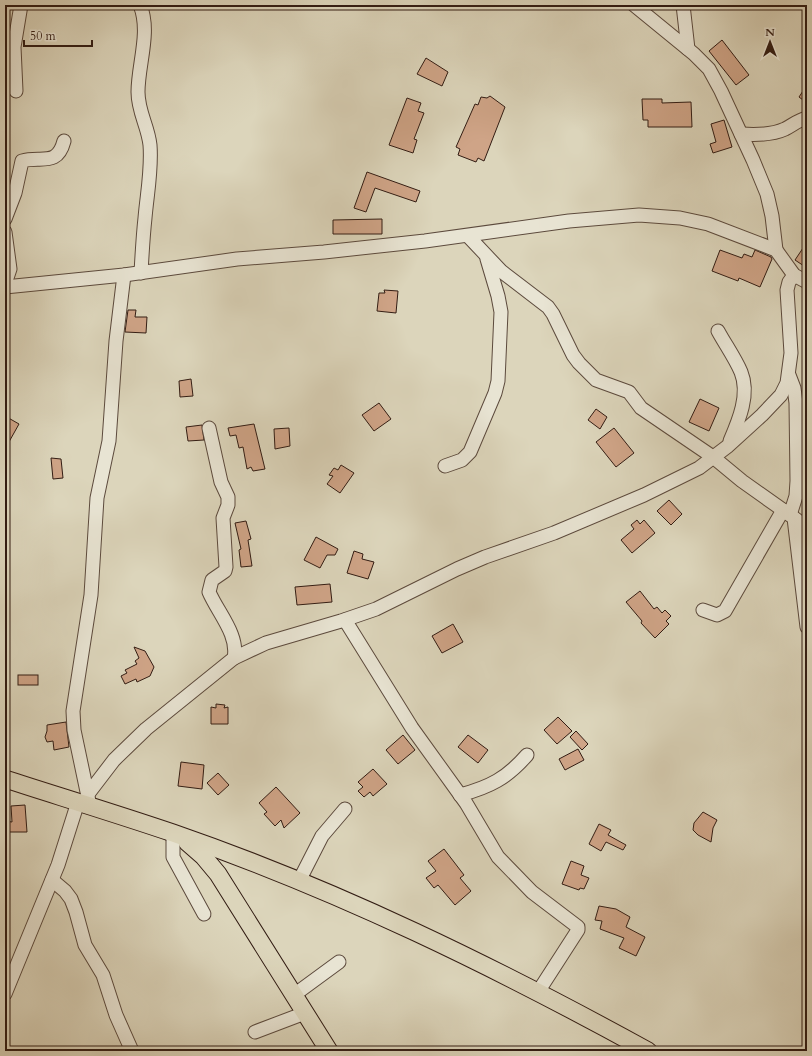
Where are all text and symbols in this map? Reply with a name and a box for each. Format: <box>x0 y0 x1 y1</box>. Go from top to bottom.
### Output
scale bar <box>24 22 92 48</box>
north arrow <box>750 22 790 62</box>
text: N <box>765 25 775 40</box>
text: 50 m <box>30 28 57 44</box>

